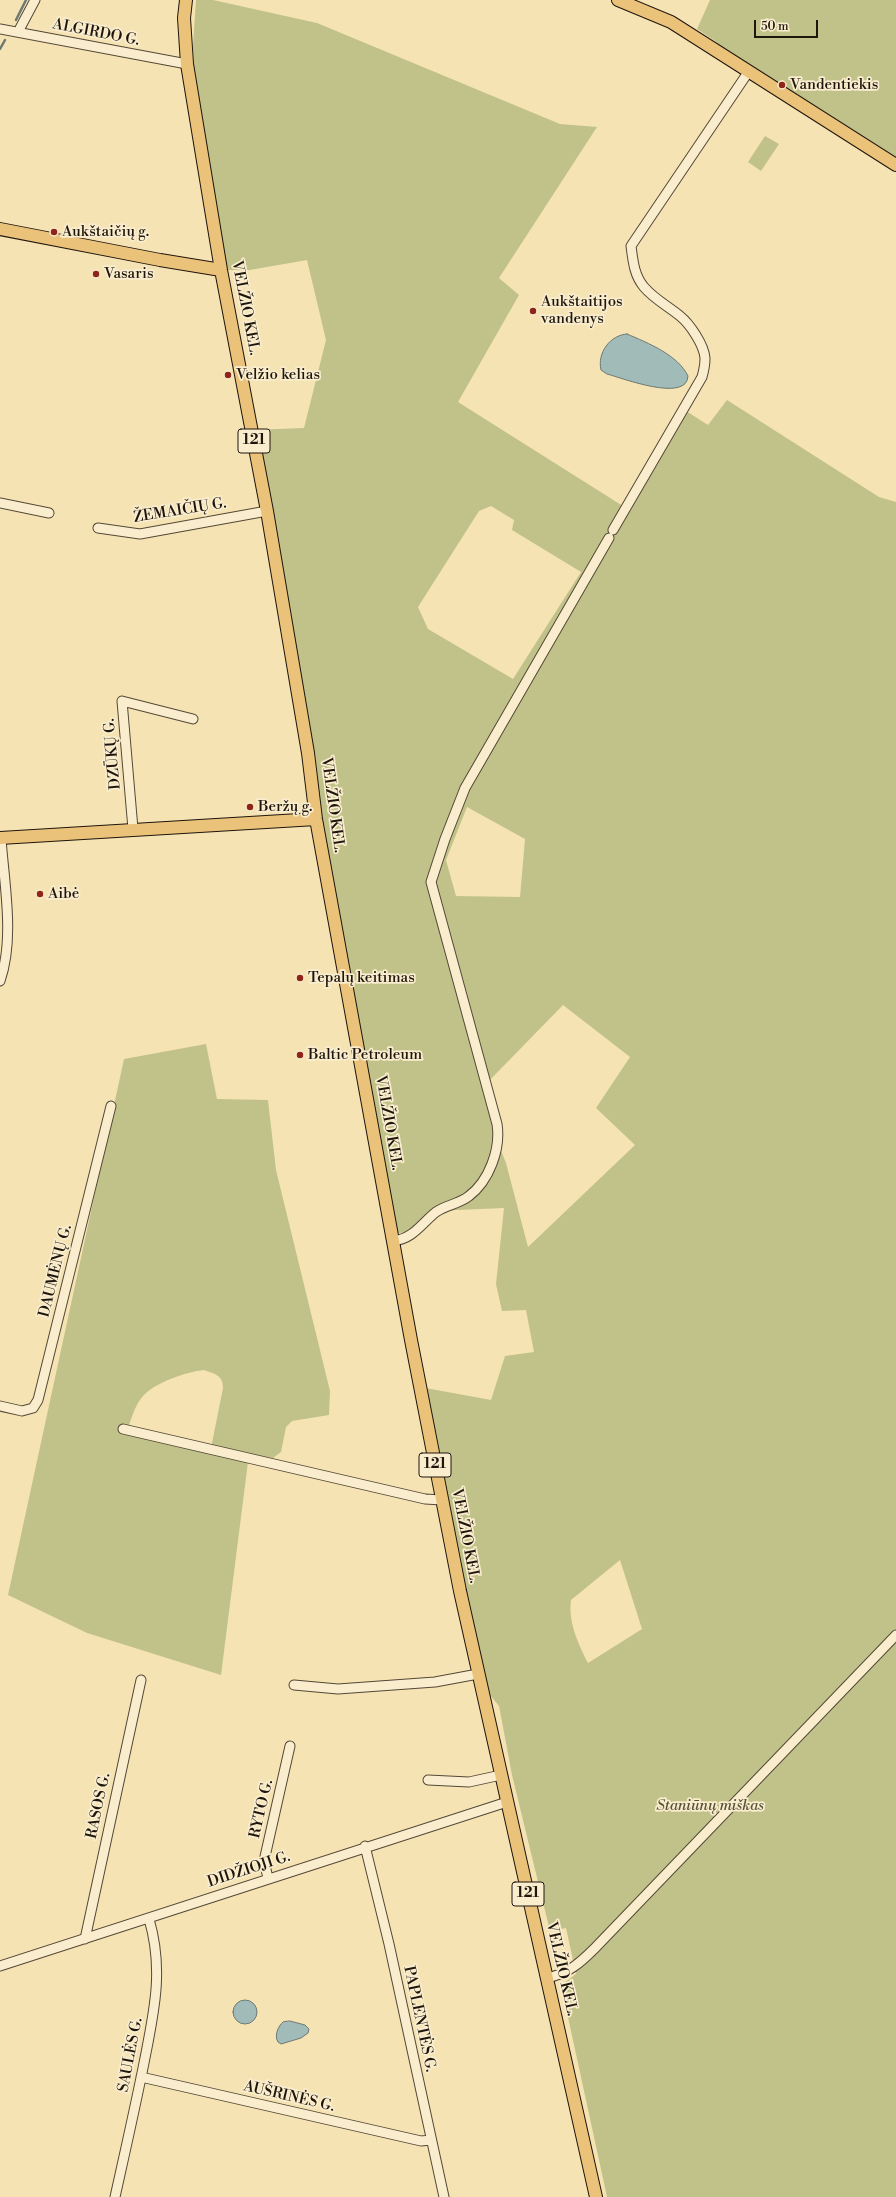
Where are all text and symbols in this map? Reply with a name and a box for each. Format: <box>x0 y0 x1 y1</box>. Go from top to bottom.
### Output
scale bar <box>756 12 820 38</box>
street label: ALGIRDO G. <box>51 16 141 50</box>
text: 50 m <box>761 19 789 34</box>
place label: Vandentiekis <box>790 76 878 94</box>
marker: Vandentiekis <box>777 80 787 90</box>
place label: Aukštaičių g. <box>62 223 149 241</box>
marker: Aukštaičių g. <box>49 227 59 237</box>
street label: VELŽIO KEL. <box>227 259 263 357</box>
place label: Vasaris <box>104 265 153 283</box>
marker: Vasaris <box>91 269 101 279</box>
place label: Aukštaitijos vandenys <box>541 293 623 328</box>
marker: Aukštaitijos vandenys <box>528 306 538 316</box>
place label: Velžio kelias <box>236 366 320 384</box>
marker: Velžio kelias <box>223 370 233 380</box>
road number: 121 <box>238 429 270 453</box>
street label: ŽEMAIČIŲ G. <box>132 495 228 527</box>
street label: DZŪKŲ G. <box>101 718 125 790</box>
street label: VELŽIO KEL. <box>316 756 348 854</box>
place label: Beržų g. <box>258 798 312 816</box>
marker: Beržų g. <box>245 802 255 812</box>
place label: Aibė <box>48 885 79 903</box>
marker: Aibė <box>35 889 45 899</box>
place label: Tepalų keitimas <box>308 969 415 987</box>
marker: Tepalų keitimas <box>295 973 305 983</box>
place label: Baltic Petroleum <box>308 1046 422 1064</box>
marker: Baltic Petroleum <box>295 1050 305 1060</box>
street label: VELŽIO KEL. <box>371 1074 405 1172</box>
street label: DAUMĖNŲ G. <box>36 1223 76 1319</box>
road number: 121 <box>419 1453 451 1477</box>
street label: VELŽIO KEL. <box>447 1487 483 1585</box>
street label: RASOS G. <box>83 1771 115 1841</box>
street label: RYTO G. <box>247 1778 277 1840</box>
park label: Staniūnų miškas <box>656 1797 764 1815</box>
street label: DIDŽIOJI G. <box>205 1848 293 1892</box>
road number: 121 <box>512 1882 544 1906</box>
street label: VELŽIO KEL. <box>541 1920 581 2018</box>
street label: PAPLENTĖS G. <box>399 1964 439 2074</box>
street label: SAULĖS G. <box>115 2016 147 2094</box>
street label: AUŠRINĖS G. <box>242 2078 336 2116</box>

